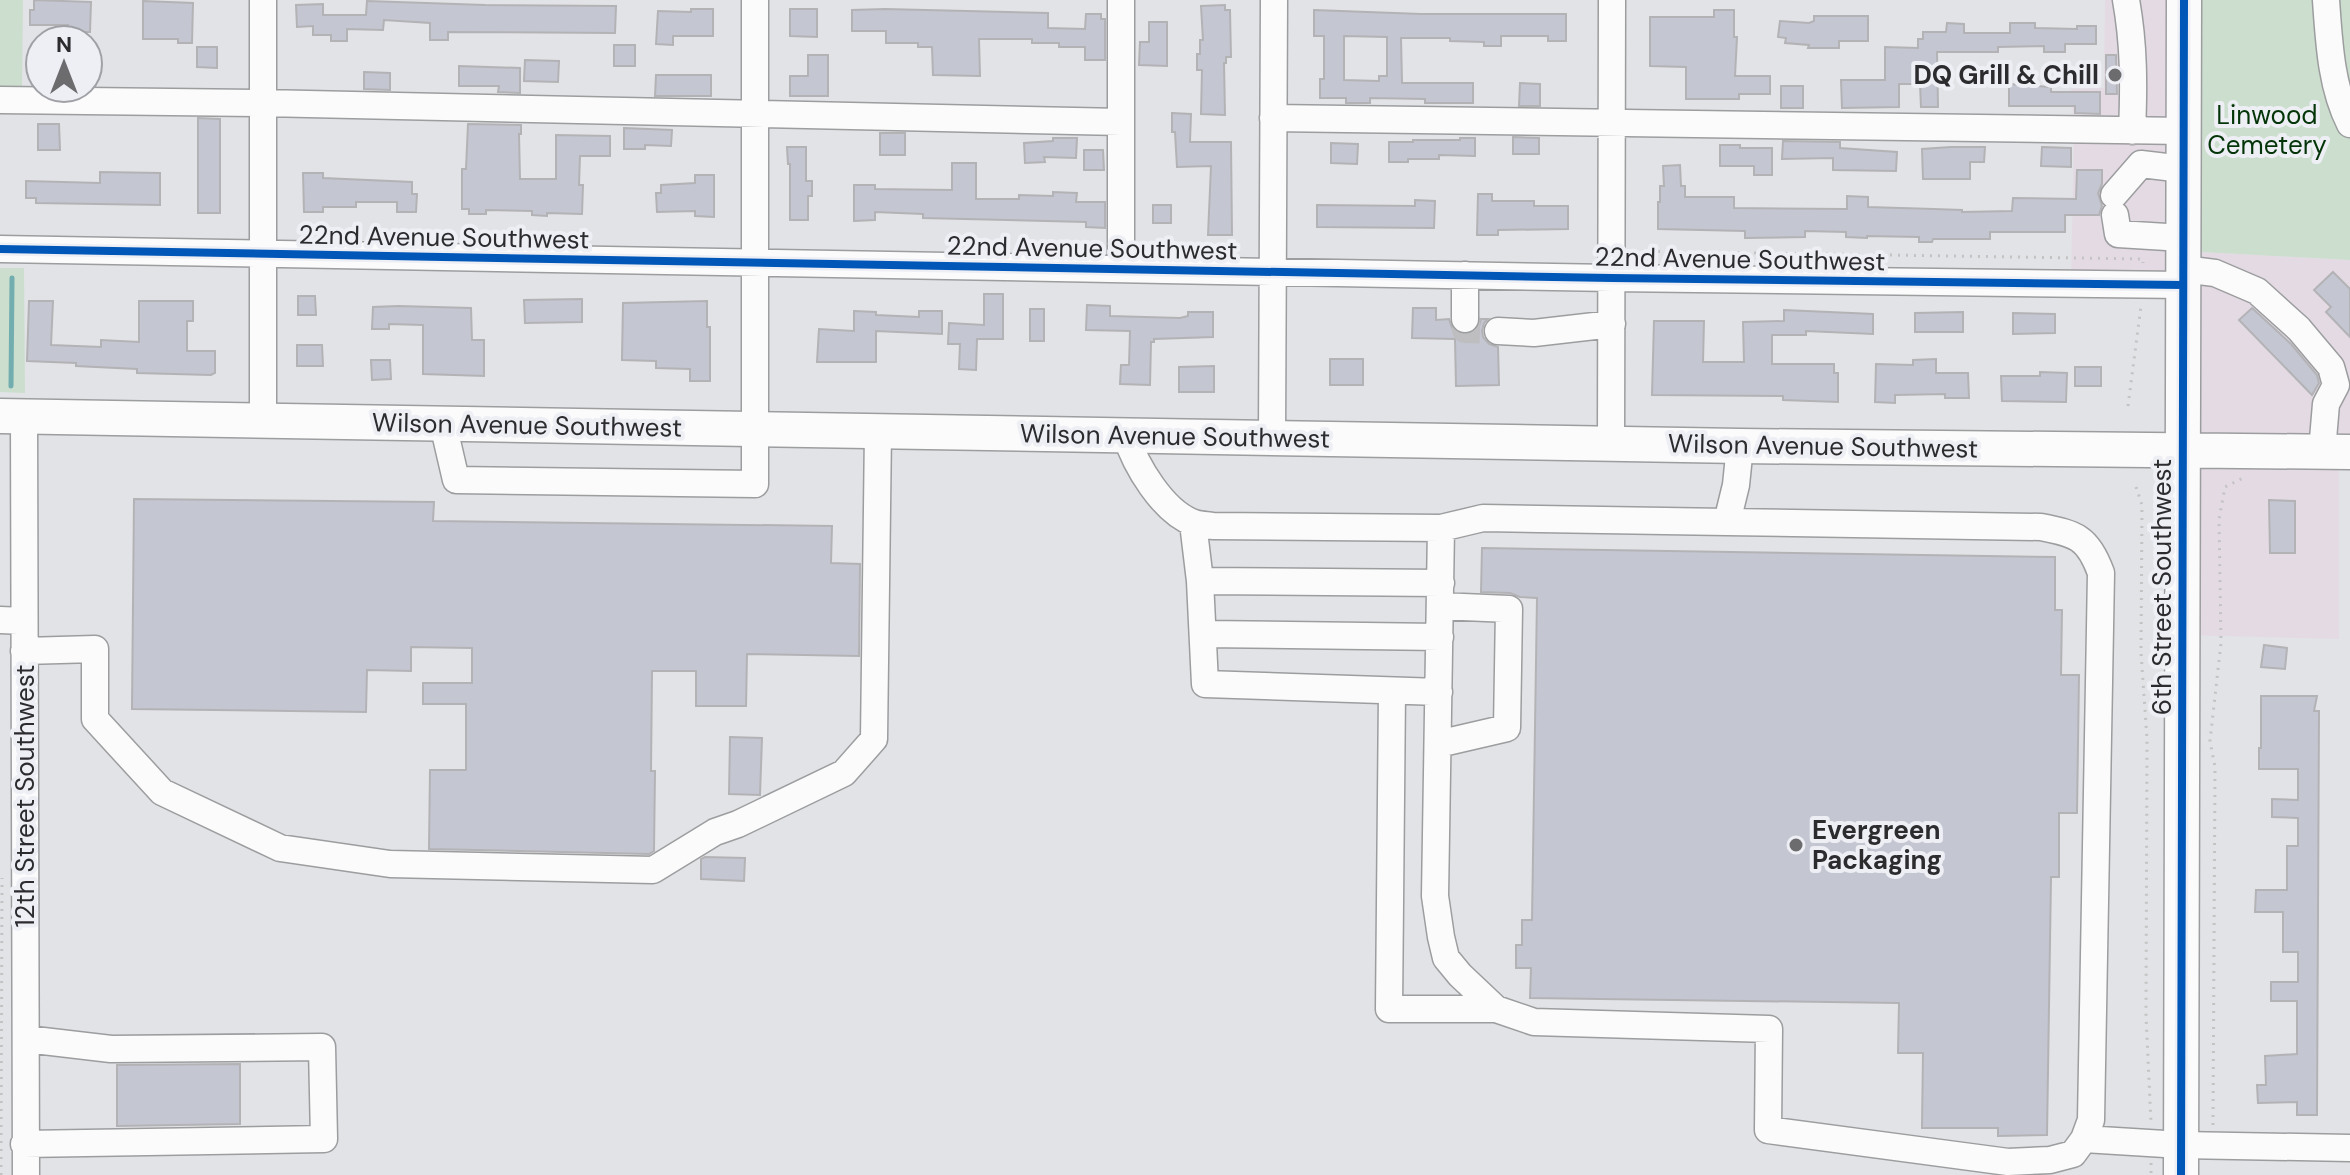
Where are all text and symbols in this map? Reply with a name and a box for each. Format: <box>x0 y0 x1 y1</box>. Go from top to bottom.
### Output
north arrow <box>24 24 104 104</box>
text: N <box>56 30 72 59</box>
place label: DQ Grill & Chill <box>1913 58 2099 92</box>
marker: DQ Grill & Chill <box>2106 66 2124 84</box>
park label: Linwood Cemetery <box>2207 98 2327 162</box>
street label: 22nd Avenue Southwest <box>298 217 590 257</box>
street label: 22nd Avenue Southwest <box>946 228 1238 268</box>
street label: 22nd Avenue Southwest <box>1594 239 1886 279</box>
street label: Wilson Avenue Southwest <box>372 405 682 445</box>
street label: Wilson Avenue Southwest <box>1020 416 1330 456</box>
street label: Wilson Avenue Southwest <box>1668 426 1978 466</box>
street label: 6th Street Southwest <box>2145 459 2179 715</box>
street label: 12th Street Southwest <box>8 664 42 928</box>
place label: Evergreen Packaging <box>1812 813 1942 877</box>
marker: Evergreen Packaging <box>1787 836 1805 854</box>

